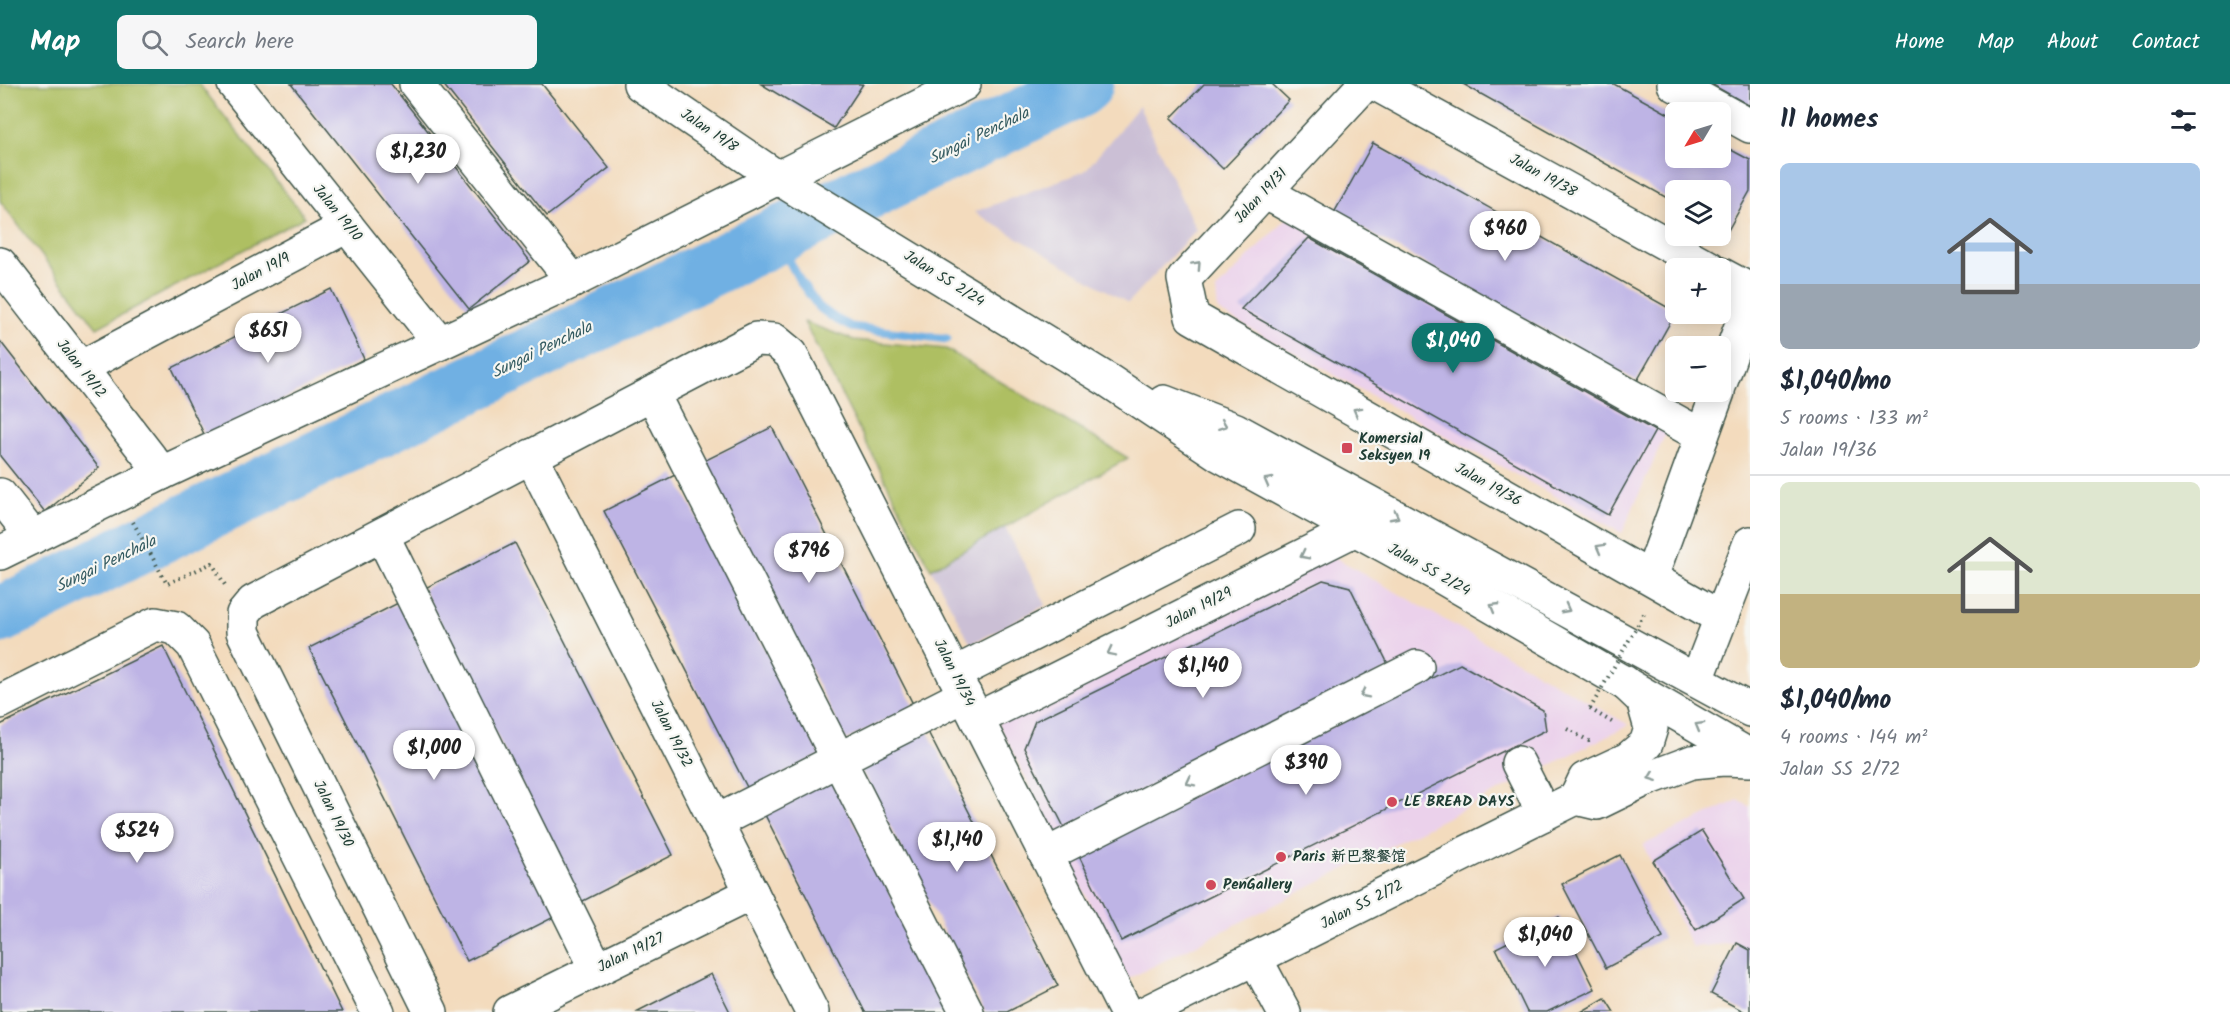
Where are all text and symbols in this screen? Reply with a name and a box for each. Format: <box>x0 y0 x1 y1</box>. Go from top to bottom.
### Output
search box <box>117 15 537 69</box>
text: Map <box>30 20 81 65</box>
text: Search here <box>186 25 294 60</box>
icon: search <box>138 26 171 59</box>
text: Home <box>1895 26 1944 59</box>
text: Map <box>1977 26 2014 59</box>
text: About <box>2047 26 2098 59</box>
text: Contact <box>2131 26 2200 59</box>
text: 11 homes <box>1780 99 1878 141</box>
water label: Sungai Penchala <box>924 100 1035 171</box>
north arrow <box>1665 102 1731 168</box>
map controls <box>1665 102 1731 402</box>
street label: Jalan 19/8 <box>675 103 744 160</box>
icon: filters <box>2167 104 2200 137</box>
pin: $1,230 <box>369 134 467 185</box>
text: $1,230 <box>390 137 446 169</box>
street label: Jalan 19/38 <box>1505 148 1582 205</box>
street label: Jalan 19/31 <box>1229 162 1294 230</box>
street label: Jalan 19/10 <box>306 179 368 247</box>
button: layers <box>1665 180 1731 246</box>
icon: home <box>1936 202 2044 310</box>
pin: $960 <box>1469 211 1541 262</box>
text: $960 <box>1483 214 1527 246</box>
street label: Jalan SS 2/24 <box>899 245 989 313</box>
street label: Jalan 19/9 <box>227 246 295 297</box>
button: + <box>1665 258 1731 324</box>
one-way arrow <box>1190 261 1201 272</box>
pin: $651 <box>232 313 304 364</box>
water label: Sungai Penchala <box>487 314 598 385</box>
text: $651 <box>249 316 287 348</box>
pin: $1,040 <box>1404 323 1502 374</box>
text: $1,040 <box>1426 326 1480 358</box>
street label: Jalan 19/12 <box>50 334 112 404</box>
button: − <box>1665 336 1731 402</box>
text: $1,040/mo <box>1780 361 1891 403</box>
text: 5 rooms · 133 m² <box>1780 403 1928 435</box>
one-way arrow <box>1353 407 1364 418</box>
one-way arrow <box>1217 417 1227 430</box>
place label: Komersial Seksyen 19 <box>1359 427 1431 468</box>
text: Jalan 19/36 <box>1780 435 1877 467</box>
marker: Komersial Seksyen 19 <box>1340 441 1354 455</box>
street label: Jalan 19/36 <box>1450 457 1526 513</box>
one-way arrow <box>1264 477 1274 488</box>
one-way arrow <box>1389 509 1399 520</box>
icon: home <box>1936 521 2044 629</box>
water label: Sungai Penchala <box>51 528 162 599</box>
pin: $796 <box>773 533 845 584</box>
text: $796 <box>788 536 830 568</box>
street label: Jalan SS 2/24 <box>1383 537 1475 603</box>
one-way arrow <box>1596 544 1606 555</box>
one-way arrow <box>1299 548 1310 560</box>
street label: Jalan 19/29 <box>1161 581 1237 635</box>
one-way arrow <box>1560 602 1570 613</box>
one-way arrow <box>1490 603 1500 615</box>
street label: Jalan 19/34 <box>927 635 981 711</box>
one-way arrow <box>1106 645 1117 657</box>
pin: $1,140 <box>1154 648 1252 699</box>
text: $1,140 <box>1178 651 1228 683</box>
text: $1,040/mo <box>1780 680 1891 722</box>
one-way arrow <box>1360 687 1371 698</box>
street label: Jalan 19/32 <box>644 696 698 772</box>
one-way arrow <box>1695 722 1705 733</box>
text: 4 rooms · 144 m² <box>1780 722 1927 754</box>
pin: $1,000 <box>385 730 483 781</box>
text: $1,000 <box>407 733 461 765</box>
pin: $390 <box>1270 745 1342 796</box>
text: $390 <box>1284 748 1328 780</box>
text: Jalan SS 2/72 <box>1780 754 1901 786</box>
one-way arrow <box>1648 770 1658 783</box>
one-way arrow <box>1186 775 1197 786</box>
street label: Jalan 19/30 <box>306 776 360 852</box>
place label: LE BREAD DAYS <box>1404 790 1515 814</box>
marker: LE BREAD DAYS <box>1385 795 1399 809</box>
pin: $524 <box>101 813 173 864</box>
text: $524 <box>115 816 159 848</box>
pin: $1,140 <box>908 822 1006 873</box>
text: $1,140 <box>932 825 982 857</box>
place label: Paris 新巴黎餐馆 <box>1293 845 1406 869</box>
marker: Paris 新巴黎餐馆 <box>1274 850 1288 864</box>
place label: PenGallery <box>1223 873 1292 897</box>
street label: Jalan SS 2/72 <box>1316 874 1408 936</box>
marker: PenGallery <box>1204 878 1218 892</box>
pin: $1,040 <box>1496 917 1594 968</box>
text: $1,040 <box>1518 920 1572 952</box>
street label: Jalan 19/27 <box>593 926 669 980</box>

